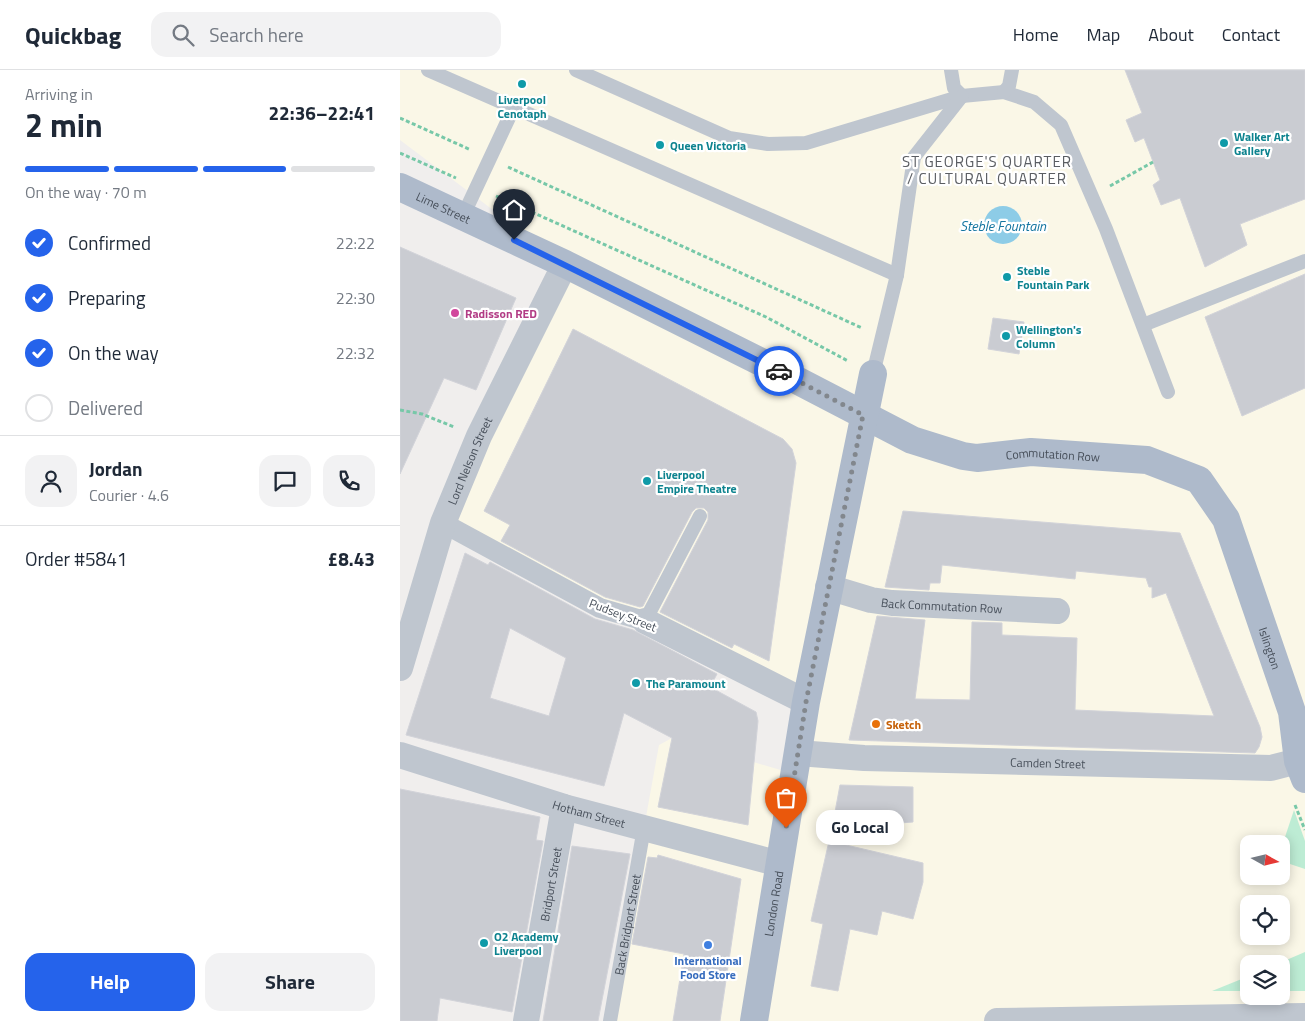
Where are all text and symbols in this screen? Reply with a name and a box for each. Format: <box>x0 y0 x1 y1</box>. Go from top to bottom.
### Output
search box <box>151 12 501 57</box>
text: Quickbag <box>25 17 121 53</box>
text: Search here <box>209 20 304 49</box>
icon: search <box>169 21 197 49</box>
text: Home <box>1013 21 1059 48</box>
text: Map <box>1087 21 1120 48</box>
text: About <box>1148 21 1194 48</box>
text: Contact <box>1222 21 1280 48</box>
marker: Liverpool Cenotaph <box>516 78 528 90</box>
text: Arriving in <box>25 82 93 106</box>
place label: Liverpool Cenotaph <box>497 90 547 123</box>
text: 22:36–22:41 <box>268 98 375 127</box>
text: 2 min <box>25 101 103 149</box>
place label: Walker Art Gallery <box>1234 127 1290 160</box>
place label: Queen Victoria <box>670 136 746 155</box>
marker: Walker Art Gallery <box>1218 137 1230 149</box>
marker: Queen Victoria <box>654 139 666 151</box>
district label: ST GEORGE'S QUARTER / CULTURAL QUARTER <box>902 150 1072 190</box>
text: On the way · 70 m <box>25 180 147 204</box>
street label: Lime Street <box>413 186 475 229</box>
pin <box>493 189 535 240</box>
icon: home <box>500 196 528 224</box>
water label: Steble Fountain <box>960 215 1047 236</box>
text: Confirmed <box>68 228 151 257</box>
icon: check <box>25 229 53 257</box>
text: 22:22 <box>336 231 375 255</box>
place label: Steble Fountain Park <box>1017 261 1090 294</box>
marker: Steble Fountain Park <box>1001 271 1013 283</box>
text: Preparing <box>68 283 145 312</box>
icon: check <box>25 284 53 312</box>
text: 22:30 <box>336 286 375 310</box>
place label: Radisson RED <box>465 304 537 323</box>
marker: Radisson RED <box>449 307 461 319</box>
place label: Wellington's Column <box>1016 320 1082 353</box>
marker: Wellington's Column <box>1000 330 1012 342</box>
text: On the way <box>68 338 159 367</box>
icon: check <box>25 339 53 367</box>
text: 22:32 <box>336 341 375 365</box>
courier <box>754 346 804 396</box>
icon: car <box>765 357 793 385</box>
text: Delivered <box>68 393 143 422</box>
street label: Lord Nelson Street <box>442 413 497 507</box>
street label: Commutation Row <box>1005 442 1101 466</box>
text: Jordan <box>89 454 142 483</box>
button: person <box>25 455 77 507</box>
button: chat <box>259 455 311 507</box>
button: phone <box>323 455 375 507</box>
place label: Liverpool Empire Theatre <box>657 465 737 498</box>
marker: Liverpool Empire Theatre <box>641 475 653 487</box>
text: Courier · 4.6 <box>89 483 169 507</box>
text: Order #5841 <box>25 544 127 573</box>
text: £8.43 <box>328 544 375 573</box>
street label: Back Commutation Row <box>880 592 1003 618</box>
street label: Pudsey Street <box>587 593 660 637</box>
street label: Islington <box>1254 624 1286 672</box>
place label: The Paramount <box>646 674 726 693</box>
marker: The Paramount <box>630 677 642 689</box>
place label: Sketch <box>886 715 921 734</box>
marker: Sketch <box>870 718 882 730</box>
street label: Camden Street <box>1010 752 1086 773</box>
pin <box>765 777 807 828</box>
icon: bag <box>772 784 800 812</box>
street label: Hotham Street <box>550 794 628 833</box>
callout: Go Local <box>816 810 904 846</box>
text: Go Local <box>831 815 889 839</box>
north arrow <box>1240 835 1290 885</box>
map controls <box>1240 835 1290 1005</box>
street label: Bridport Street <box>534 845 566 923</box>
street label: London Road <box>758 869 788 938</box>
street label: Back Bridport Street <box>609 872 645 976</box>
button: locate <box>1240 895 1290 945</box>
place label: O2 Academy Liverpool <box>494 927 559 960</box>
marker: O2 Academy Liverpool <box>478 937 490 949</box>
marker: International Food Store <box>702 939 714 951</box>
place label: International Food Store <box>674 951 742 984</box>
button: Help <box>25 953 195 1011</box>
button: Share <box>205 953 375 1011</box>
button: layers <box>1240 955 1290 1005</box>

